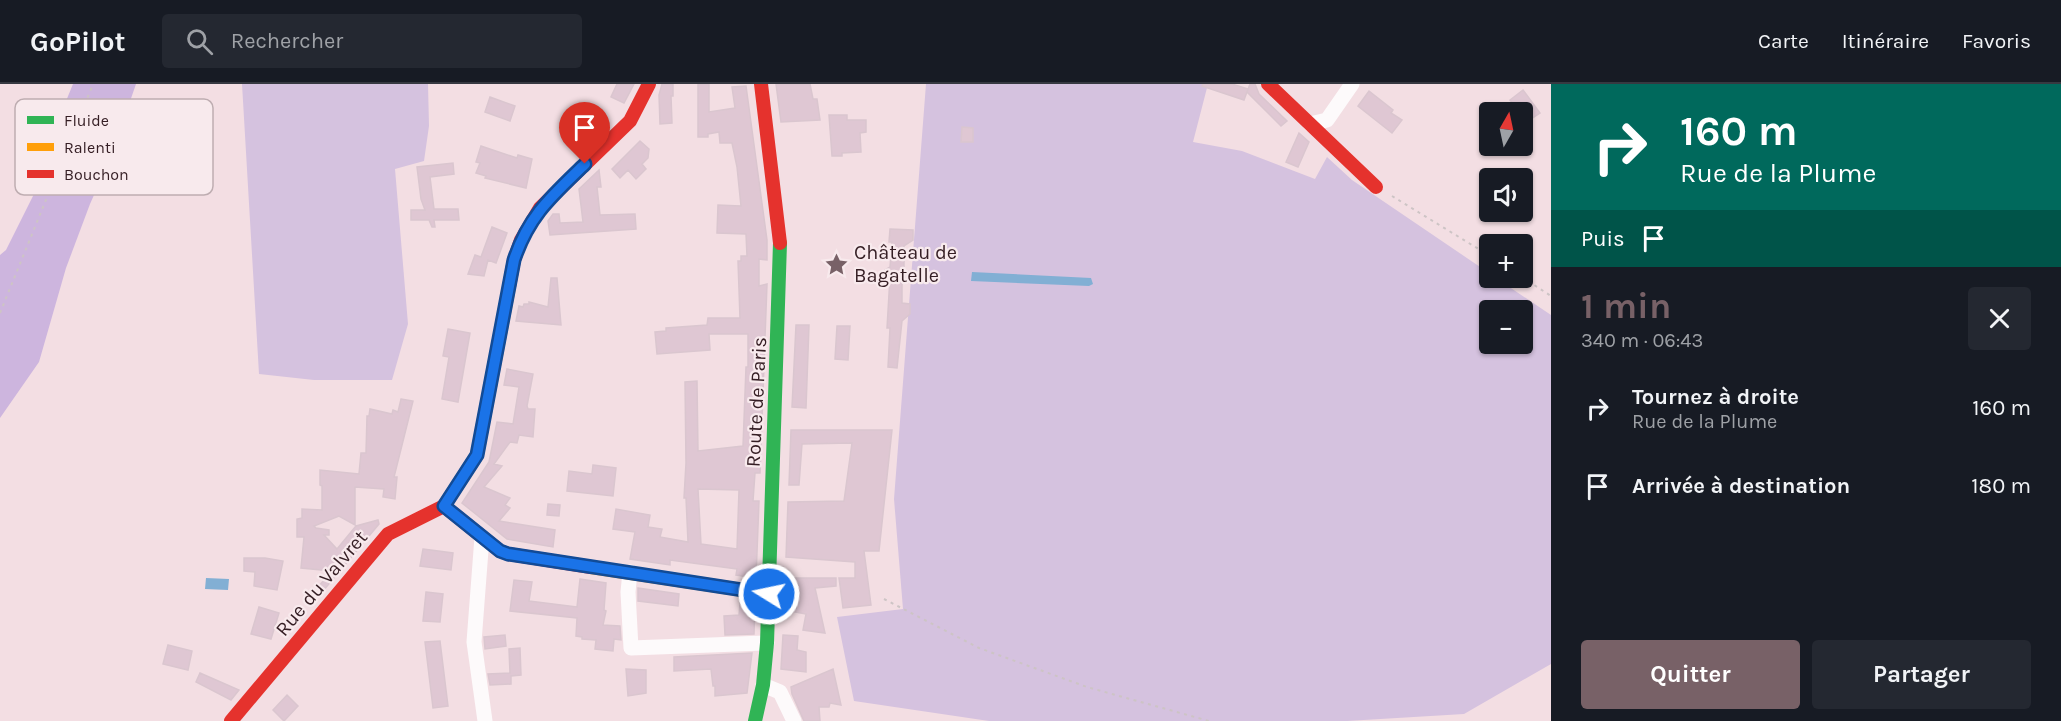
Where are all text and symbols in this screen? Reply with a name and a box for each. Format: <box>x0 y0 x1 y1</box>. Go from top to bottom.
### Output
search box <box>162 14 582 68</box>
text: GoPilot <box>30 25 126 58</box>
icon: search <box>183 25 216 58</box>
text: Rechercher <box>231 28 343 54</box>
text: Carte <box>1758 29 1809 53</box>
text: Itinéraire <box>1842 29 1929 53</box>
text: Favoris <box>1962 29 2031 53</box>
legend <box>15 99 213 195</box>
pin <box>559 102 610 164</box>
north arrow <box>1479 102 1533 156</box>
map controls <box>1479 102 1533 354</box>
text: 160 m <box>1680 106 1798 156</box>
icon: right <box>1581 108 1659 186</box>
text: Fluide <box>64 111 109 130</box>
icon: arrive <box>568 111 601 144</box>
text: Ralenti <box>64 138 116 157</box>
text: Rue de la Plume <box>1680 157 1876 189</box>
text: Bouchon <box>64 165 129 184</box>
button: sound <box>1479 168 1533 222</box>
icon: arrive <box>1637 222 1670 255</box>
text: Puis <box>1581 226 1625 252</box>
button: + <box>1479 234 1533 288</box>
place label: Château de Bagatelle <box>854 241 957 287</box>
place icon: Château de Bagatelle <box>823 251 849 277</box>
text: 1 min <box>1581 285 1671 327</box>
button: close <box>1968 287 2031 350</box>
button: − <box>1479 300 1533 354</box>
text: 340 m · 06:43 <box>1581 329 1703 352</box>
street label: Route de Paris <box>742 336 771 468</box>
text: Tournez à droite <box>1632 384 1799 410</box>
icon: right <box>1581 392 1614 425</box>
text: 160 m <box>1972 395 2031 421</box>
text: Rue de la Plume <box>1632 410 1777 433</box>
icon: arrive <box>1581 470 1614 503</box>
text: Arrivée à destination <box>1632 473 1850 499</box>
text: 180 m <box>1971 473 2031 499</box>
street label: Rue du Valvret <box>271 526 372 641</box>
position arrow <box>737 562 801 626</box>
button: Quitter <box>1581 640 1800 709</box>
button: Partager <box>1812 640 2031 709</box>

